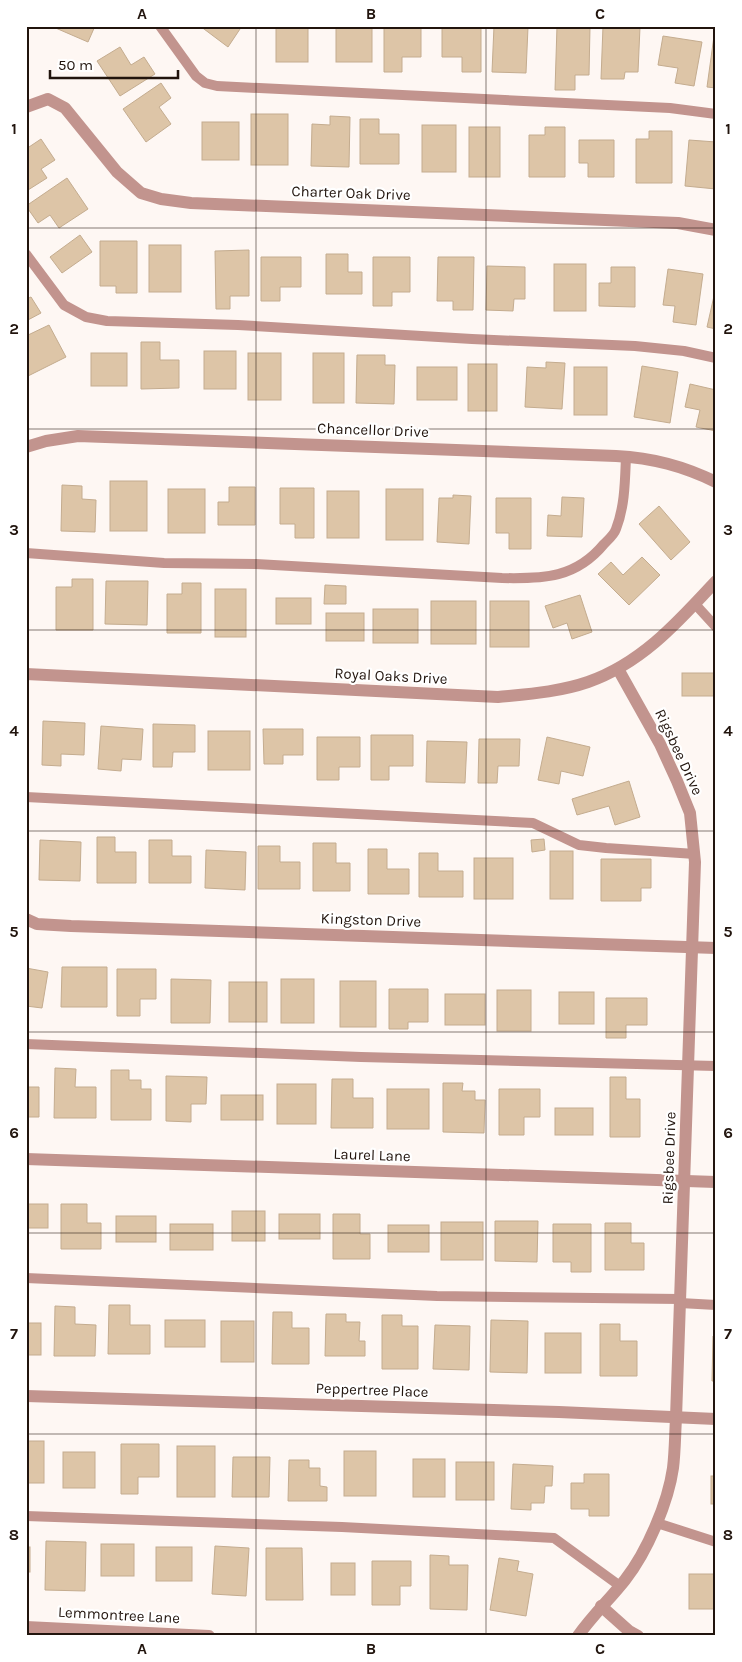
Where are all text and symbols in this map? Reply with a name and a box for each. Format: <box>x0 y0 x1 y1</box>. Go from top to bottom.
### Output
text: A <box>137 4 147 23</box>
text: B <box>366 4 376 23</box>
text: C <box>595 4 605 23</box>
scale bar <box>50 48 178 80</box>
text: 50 m <box>58 56 93 74</box>
text: 1 <box>11 119 17 138</box>
text: 1 <box>725 119 731 138</box>
street label: Charter Oak Drive <box>291 182 411 204</box>
text: 2 <box>9 319 19 338</box>
text: 2 <box>723 319 733 338</box>
street label: Chancellor Drive <box>317 419 429 441</box>
text: 3 <box>9 520 19 539</box>
text: 3 <box>723 520 733 539</box>
street label: Royal Oaks Drive <box>334 664 448 688</box>
street label: Rigsbee Drive <box>651 706 707 798</box>
text: 4 <box>9 721 19 740</box>
text: 4 <box>723 721 733 740</box>
street label: Kingston Drive <box>320 909 422 931</box>
text: 5 <box>9 922 19 941</box>
text: 5 <box>723 922 733 941</box>
street label: Rigsbee Drive <box>658 1111 680 1205</box>
text: 6 <box>9 1123 19 1142</box>
text: 6 <box>723 1123 733 1142</box>
street label: Laurel Lane <box>333 1145 411 1165</box>
text: 7 <box>10 1324 18 1343</box>
text: 7 <box>724 1324 732 1343</box>
street label: Peppertree Place <box>315 1379 429 1401</box>
text: 8 <box>9 1525 19 1544</box>
text: 8 <box>723 1525 733 1544</box>
street label: Lemmontree Lane <box>58 1603 180 1627</box>
text: A <box>137 1639 147 1658</box>
text: B <box>366 1639 376 1658</box>
text: C <box>595 1639 605 1658</box>

